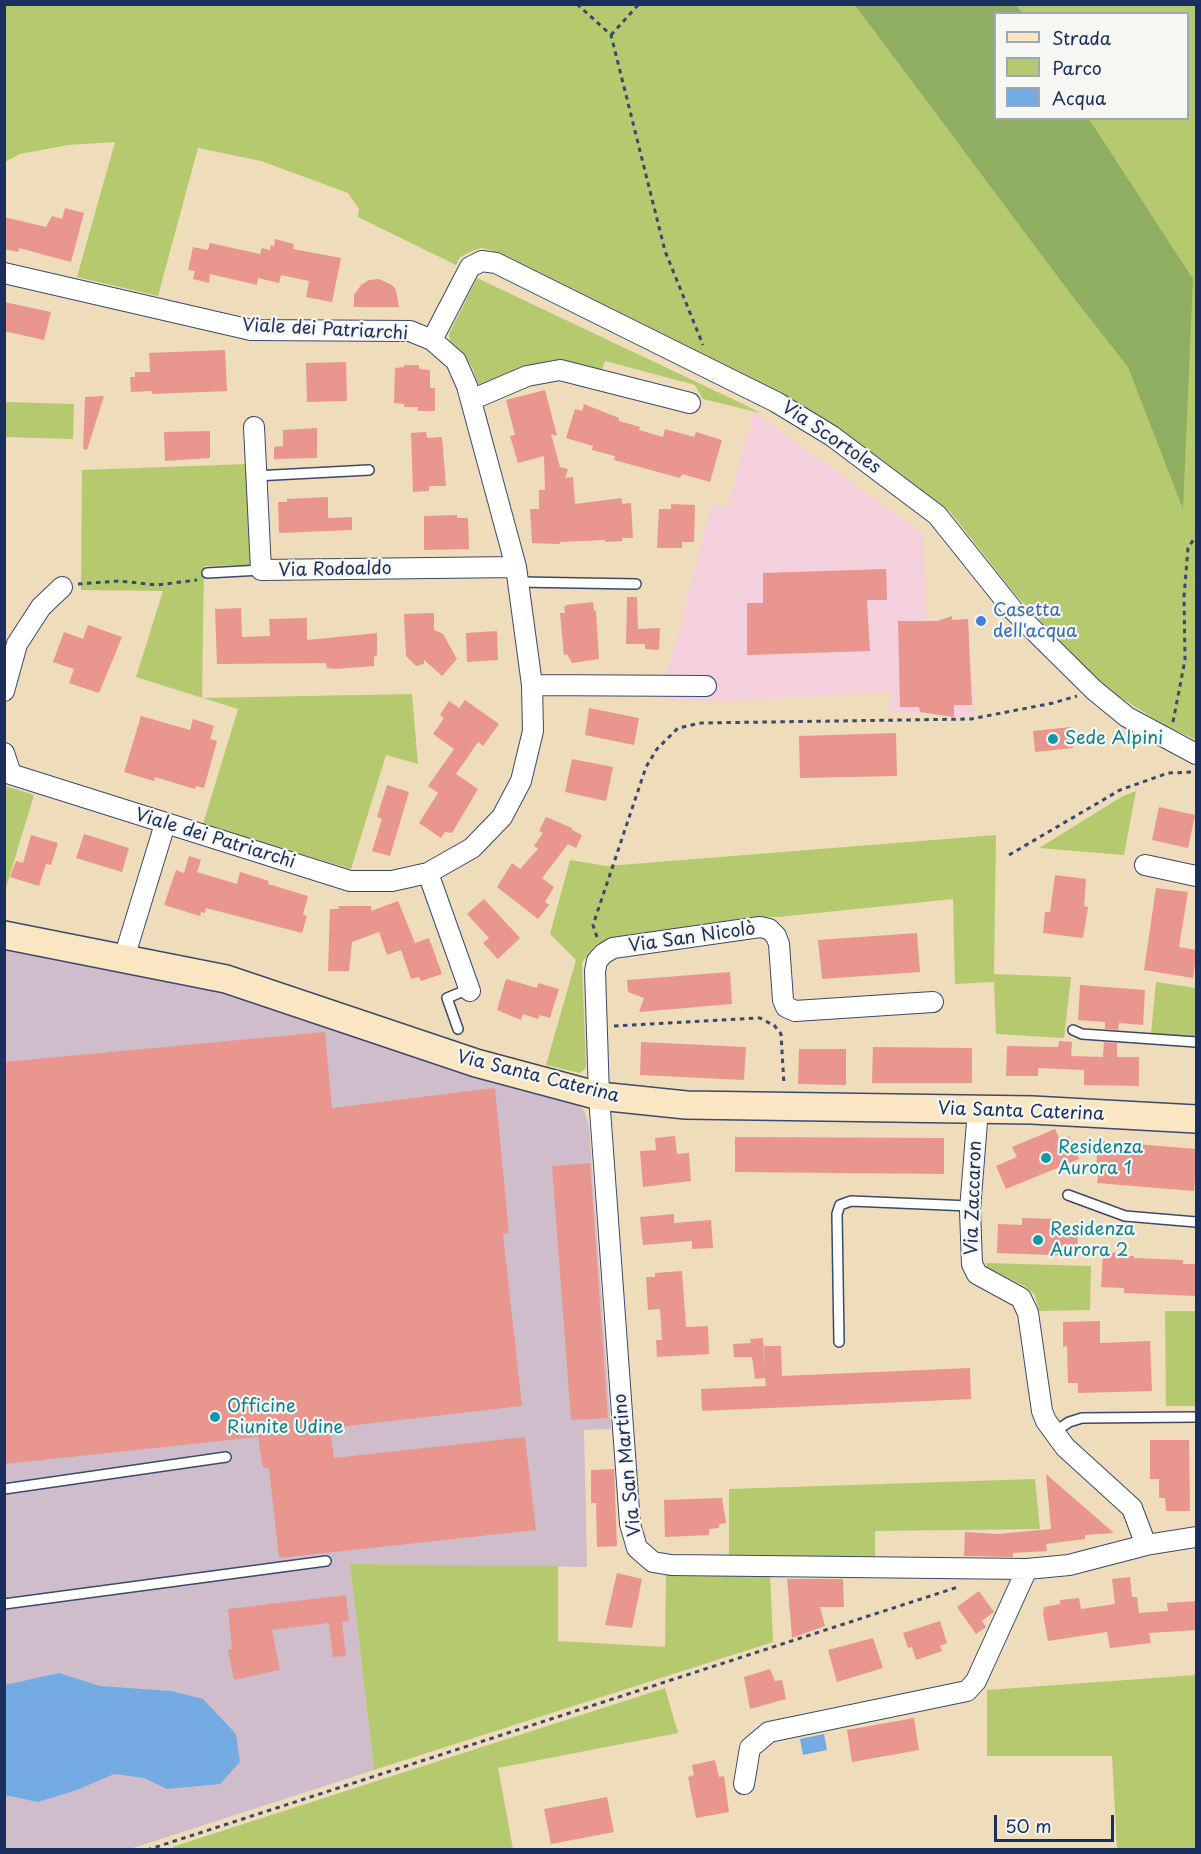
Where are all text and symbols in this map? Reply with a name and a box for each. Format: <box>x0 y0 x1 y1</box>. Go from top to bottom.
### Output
legend <box>994 12 1189 120</box>
text: Strada <box>1052 24 1111 51</box>
text: Parco <box>1052 54 1102 81</box>
text: Acqua <box>1052 84 1106 111</box>
street label: Viale dei Patriarchi <box>241 315 409 345</box>
street label: Via Scortoles <box>778 397 884 479</box>
street label: Via Rodoaldo <box>278 558 392 582</box>
place label: Casetta dell'acqua <box>993 600 1077 642</box>
marker: Casetta dell'acqua <box>974 614 988 628</box>
place label: Sede Alpini <box>1065 728 1163 750</box>
marker: Sede Alpini <box>1046 732 1060 746</box>
street label: Viale dei Patriarchi <box>132 804 298 874</box>
street label: Via San Nicolò <box>627 918 757 958</box>
street label: Via Santa Caterina <box>455 1046 621 1108</box>
street label: Via Santa Caterina <box>937 1098 1105 1126</box>
place label: Residenza Aurora 1 <box>1058 1137 1143 1180</box>
street label: Via Zaccaron <box>961 1140 987 1256</box>
marker: Residenza Aurora 1 <box>1039 1151 1053 1165</box>
place label: Residenza Aurora 2 <box>1050 1219 1135 1262</box>
marker: Residenza Aurora 2 <box>1031 1233 1045 1247</box>
street label: Via San Martino <box>610 1392 646 1538</box>
place label: Officine Riunite Udine <box>227 1396 344 1438</box>
marker: Officine Riunite Udine <box>208 1410 222 1424</box>
scale bar <box>997 1803 1117 1841</box>
text: 50 m <box>1005 1812 1052 1839</box>

